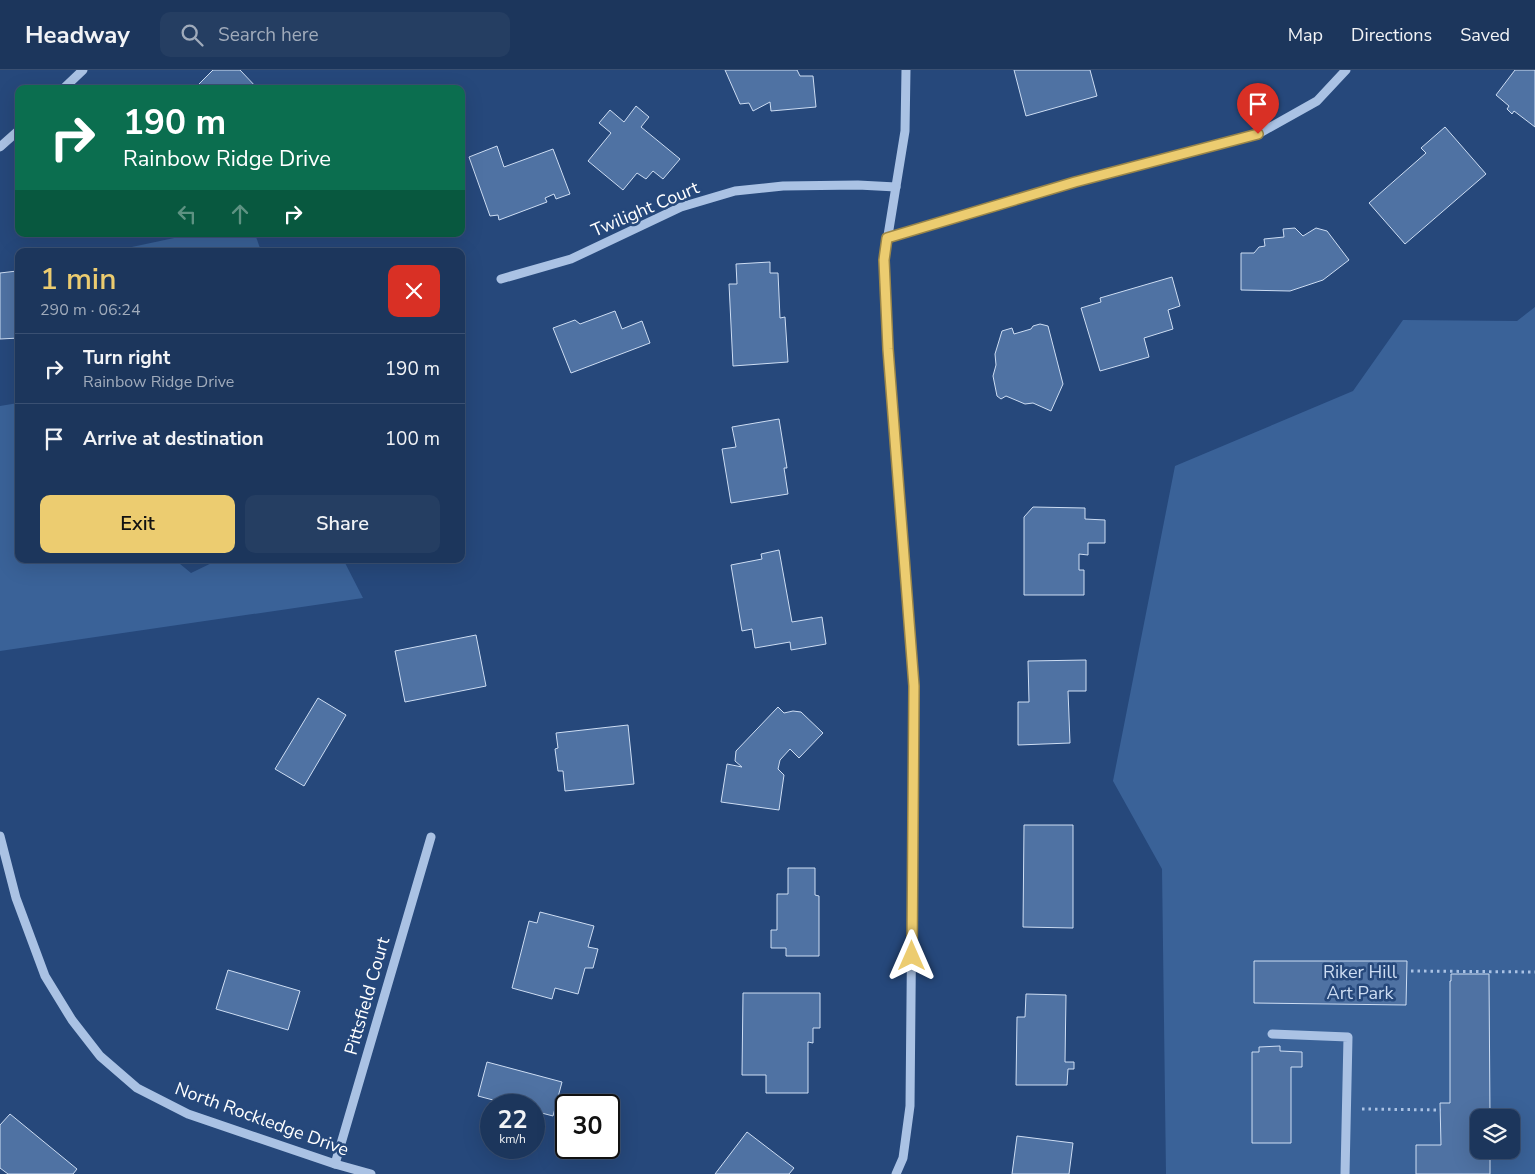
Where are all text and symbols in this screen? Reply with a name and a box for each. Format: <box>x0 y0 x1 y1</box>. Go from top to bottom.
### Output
search box <box>160 12 510 57</box>
text: Headway <box>25 19 130 51</box>
icon: search <box>178 21 206 49</box>
text: Search here <box>218 22 319 48</box>
text: Map <box>1288 23 1323 47</box>
text: Directions <box>1351 23 1432 47</box>
text: Saved <box>1460 23 1510 47</box>
pin <box>1237 83 1279 134</box>
icon: arrive <box>1244 90 1272 118</box>
text: 190 m <box>123 99 226 146</box>
icon: right <box>40 105 105 170</box>
text: Rainbow Ridge Drive <box>123 144 331 174</box>
street label: Twilight Court <box>587 175 703 243</box>
icon: left <box>173 200 201 228</box>
icon: ahead <box>226 200 254 228</box>
icon: right <box>279 200 307 228</box>
text: 1 min <box>40 259 116 300</box>
button: close <box>388 265 440 317</box>
text: 290 m · 06:24 <box>40 299 141 321</box>
text: Turn right <box>83 345 170 371</box>
icon: right <box>40 355 68 383</box>
text: 190 m <box>385 356 440 382</box>
text: Rainbow Ridge Drive <box>83 371 234 393</box>
icon: arrive <box>40 425 68 453</box>
text: Arrive at destination <box>83 426 264 452</box>
text: 100 m <box>385 426 440 452</box>
button: Exit <box>40 495 235 553</box>
button: Share <box>245 495 440 553</box>
position arrow <box>885 929 937 981</box>
street label: Pittsfield Court <box>339 934 395 1058</box>
park label: Riker Hill Art Park <box>1323 960 1398 1005</box>
street label: North Rockledge Drive <box>172 1076 352 1162</box>
speed limit sign: 30 <box>555 1094 620 1159</box>
text: 22 <box>497 1103 528 1137</box>
map controls <box>1470 1109 1520 1159</box>
button: layers <box>1470 1109 1520 1159</box>
text: km/h <box>499 1131 526 1147</box>

